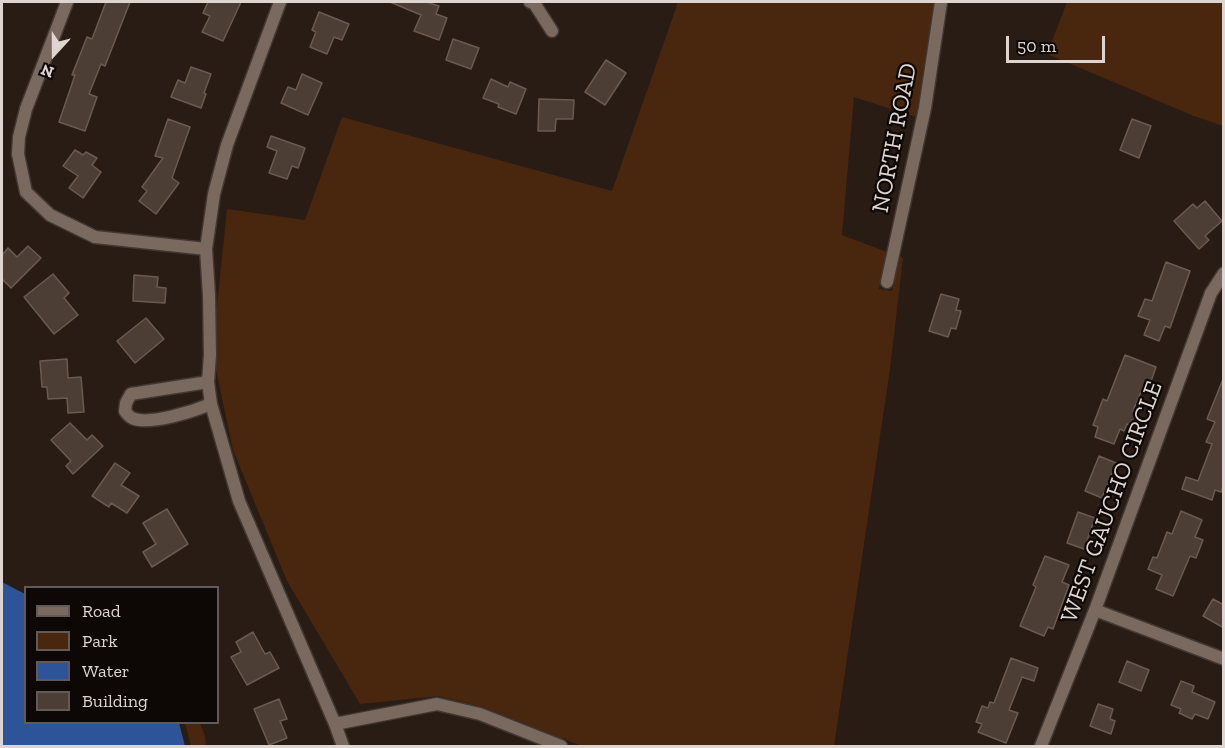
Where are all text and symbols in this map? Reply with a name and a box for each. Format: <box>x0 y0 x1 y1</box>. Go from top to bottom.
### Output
north arrow <box>24 24 84 84</box>
scale bar <box>1009 24 1108 62</box>
text: 50 m <box>1017 35 1056 57</box>
text: N <box>38 60 56 82</box>
street label: NORTH ROAD <box>866 61 924 215</box>
street label: WEST GAUCHO CIRCLE <box>1055 378 1169 626</box>
legend <box>24 586 219 724</box>
text: Road <box>82 600 121 622</box>
text: Park <box>82 630 118 652</box>
text: Water <box>82 660 129 682</box>
text: Building <box>82 690 148 712</box>

